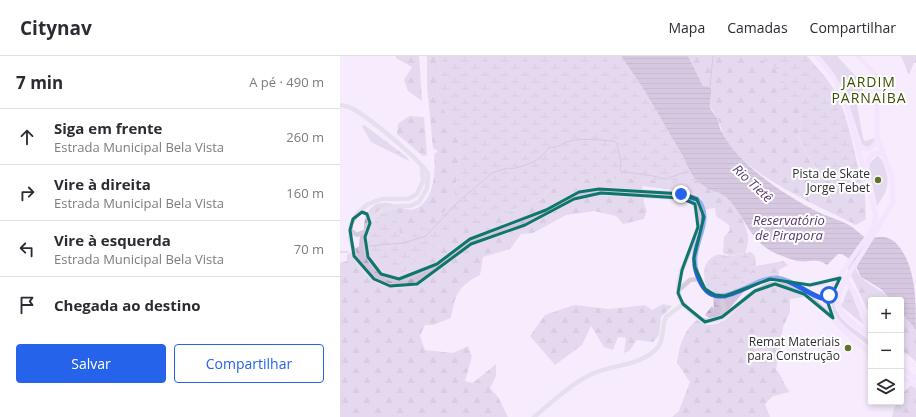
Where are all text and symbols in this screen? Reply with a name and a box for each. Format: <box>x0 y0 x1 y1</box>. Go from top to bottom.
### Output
text: Citynav <box>20 15 92 41</box>
text: Mapa <box>669 18 705 37</box>
text: Camadas <box>727 18 788 37</box>
text: Compartilhar <box>810 18 896 37</box>
text: 7 min <box>16 71 63 94</box>
district label: JARDIM PARNAÍBA <box>831 72 907 107</box>
text: A pé · 490 m <box>249 73 324 91</box>
text: Siga em frente <box>54 118 162 138</box>
icon: ahead <box>16 126 38 148</box>
text: 260 m <box>286 128 324 146</box>
text: Estrada Municipal Bela Vista <box>54 138 224 156</box>
water label: Rio Tietê <box>729 160 777 206</box>
place label: Pista de Skate Jorge Tebet <box>792 165 870 196</box>
text: Vire à direita <box>54 174 151 194</box>
marker: Pista de Skate Jorge Tebet <box>873 175 883 185</box>
icon: right <box>16 182 38 204</box>
text: 160 m <box>286 184 324 202</box>
route end <box>672 185 690 203</box>
text: Estrada Municipal Bela Vista <box>54 194 224 212</box>
water label: Reservatório de Pirapora <box>753 211 825 244</box>
text: Vire à esquerda <box>54 230 171 250</box>
icon: left <box>16 238 38 260</box>
text: 70 m <box>294 240 324 258</box>
text: Estrada Municipal Bela Vista <box>54 250 224 268</box>
route start <box>820 286 838 304</box>
icon: arrive <box>16 294 38 316</box>
text: Chegada ao destino <box>54 295 201 315</box>
map controls <box>868 297 904 405</box>
button: + <box>868 297 904 333</box>
place label: Remat Materiais para Construção <box>747 333 840 364</box>
button: − <box>868 333 904 369</box>
marker: Remat Materiais para Construção <box>843 343 853 353</box>
button: Salvar <box>16 344 166 383</box>
button: Compartilhar <box>174 344 324 383</box>
button: layers <box>868 369 904 405</box>

